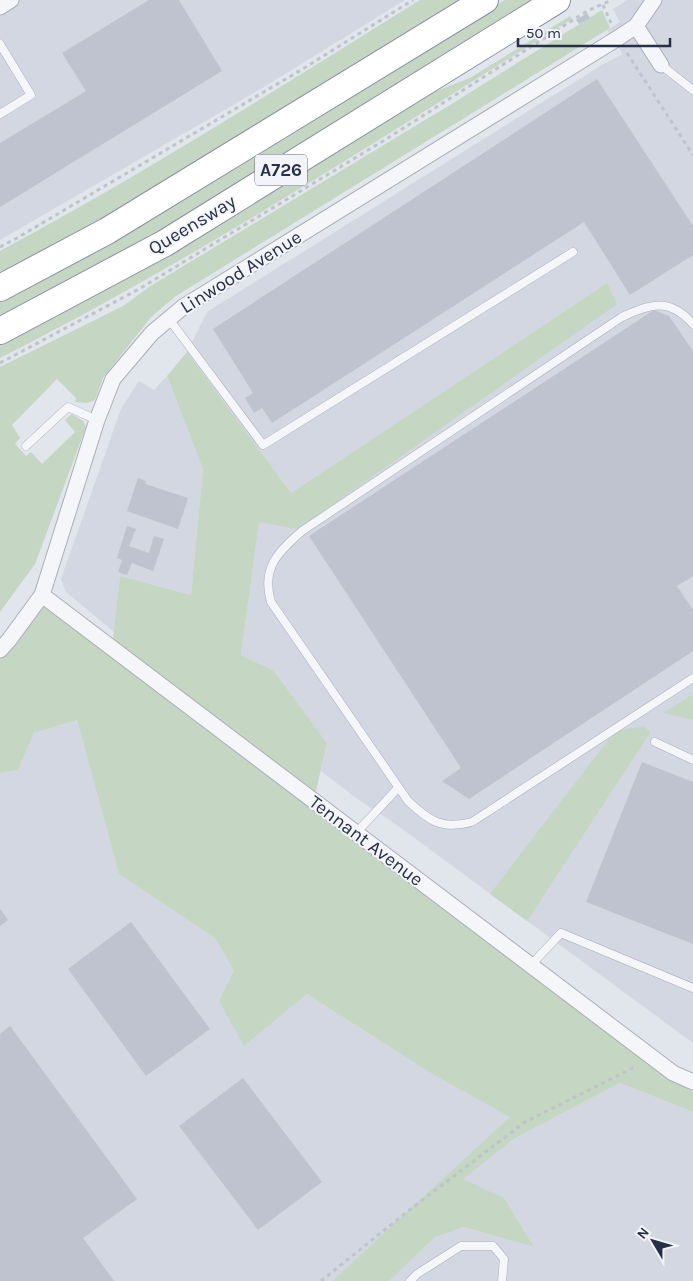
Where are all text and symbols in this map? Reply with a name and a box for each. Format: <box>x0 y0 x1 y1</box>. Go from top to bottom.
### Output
scale bar <box>518 15 670 47</box>
text: 50 m <box>526 24 561 42</box>
road number: A726 <box>255 154 307 186</box>
street label: Queensway <box>144 190 240 260</box>
street label: Linwood Avenue <box>176 226 306 318</box>
street label: Tennant Avenue <box>305 791 427 891</box>
north arrow <box>628 1216 678 1266</box>
text: N <box>633 1224 653 1242</box>

